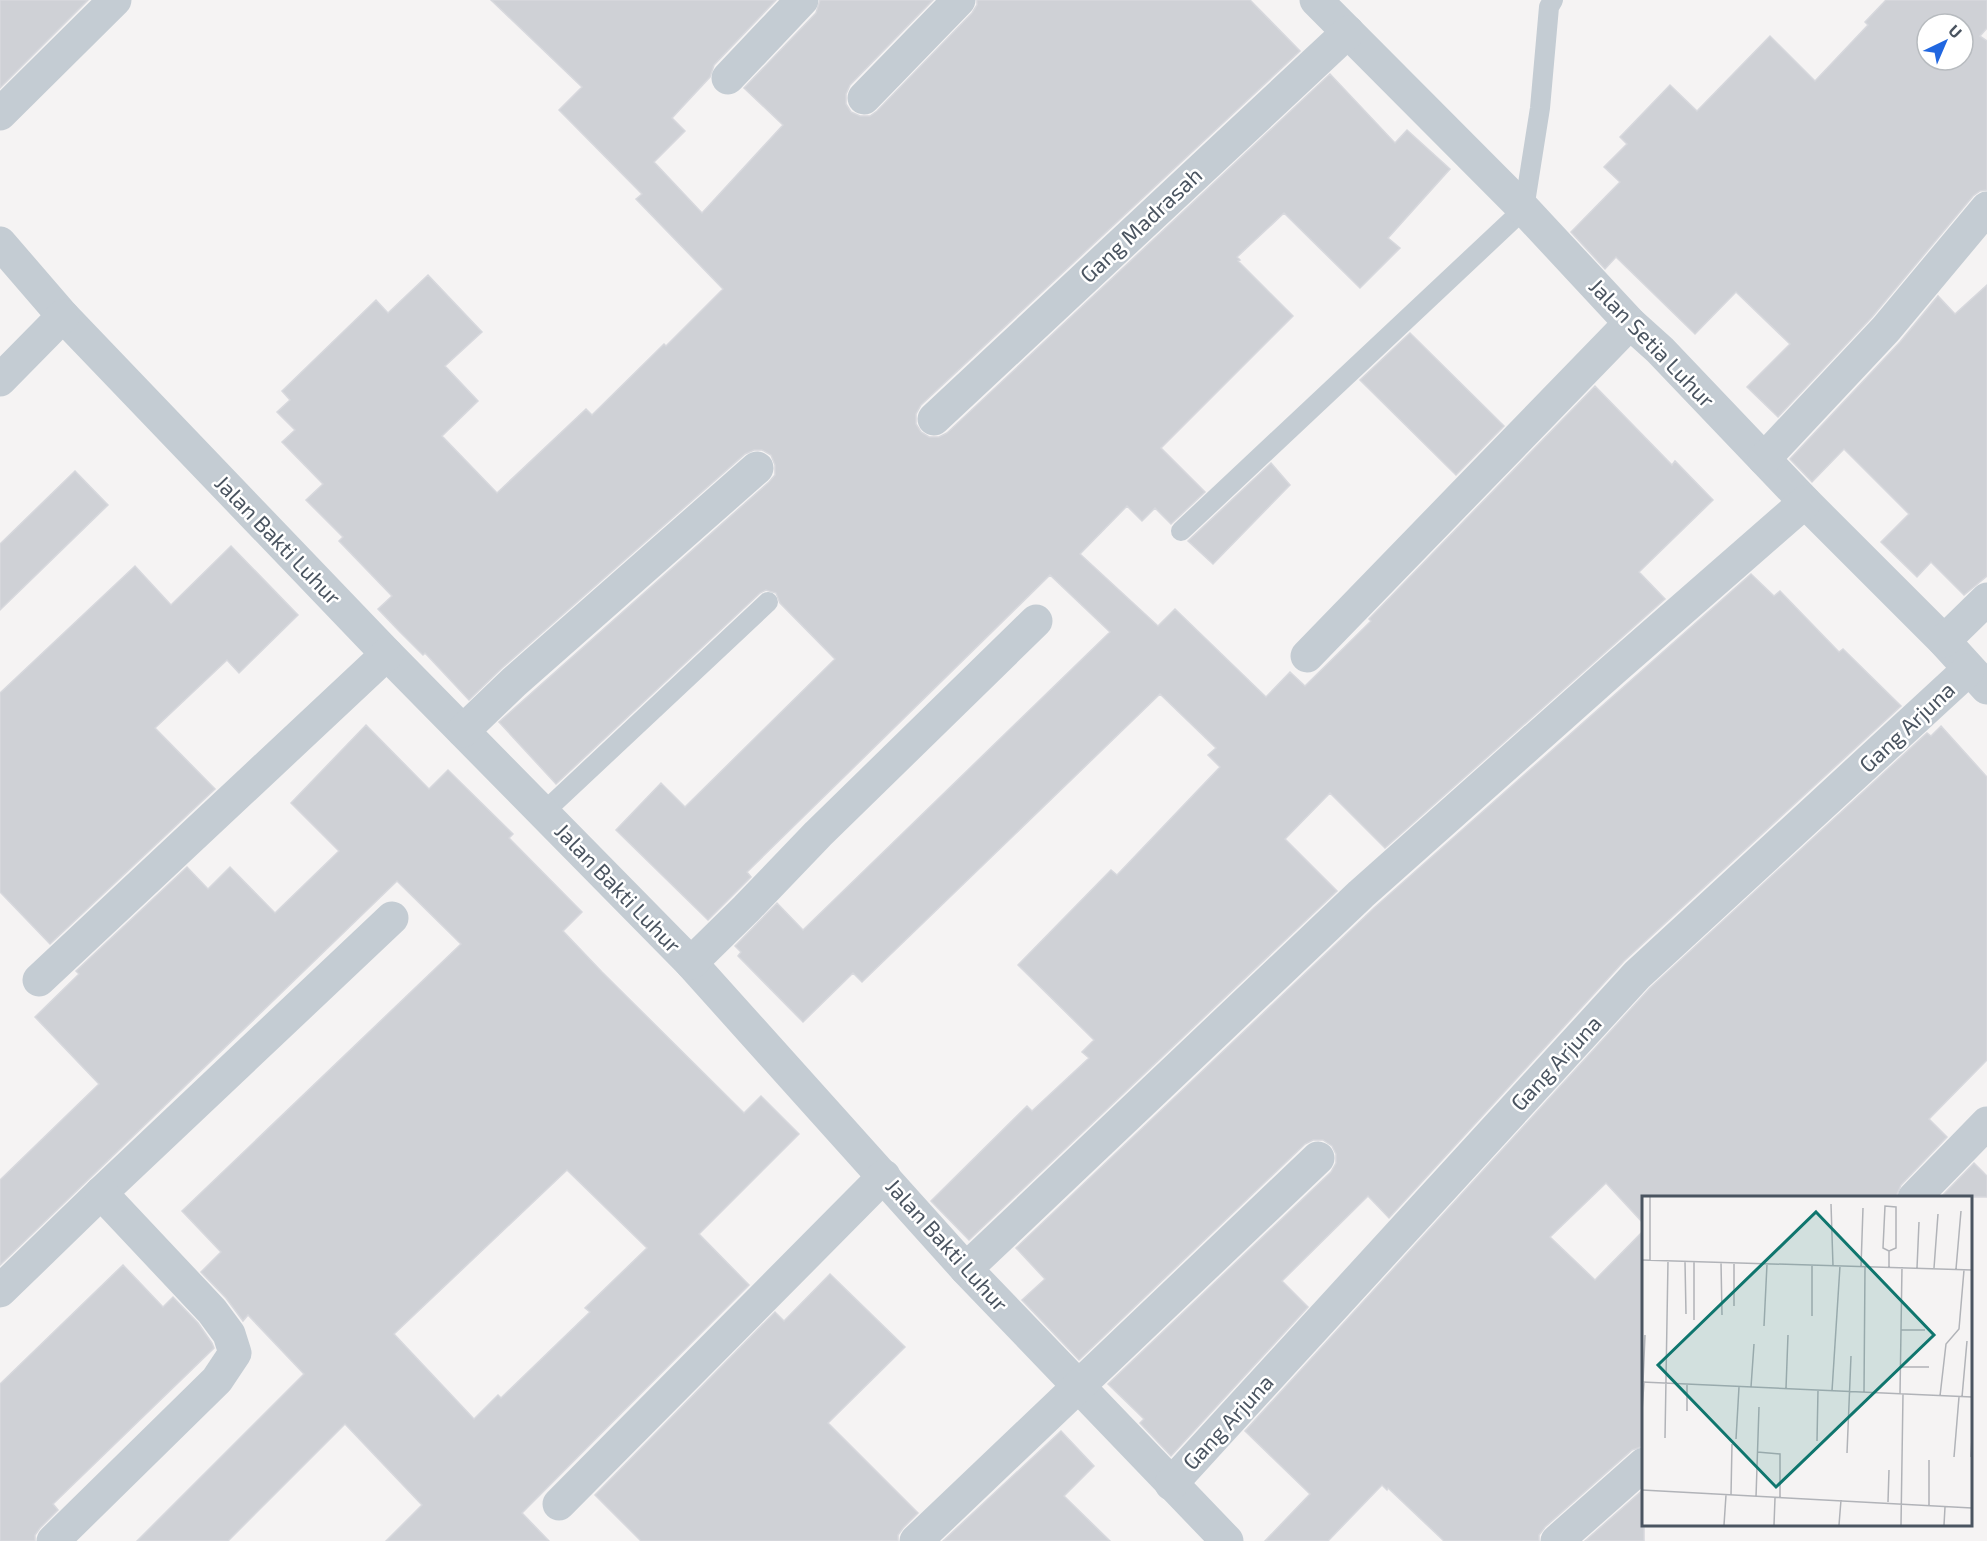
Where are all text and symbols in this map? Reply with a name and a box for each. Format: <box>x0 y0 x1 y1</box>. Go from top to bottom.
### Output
north arrow <box>1915 12 1975 72</box>
text: U <box>1945 20 1966 41</box>
street label: Gang Madrasah <box>1074 161 1207 287</box>
street label: Jalan Setia Luhur <box>1585 273 1721 412</box>
street label: Jalan Bakti Luhur <box>210 469 347 609</box>
street label: Gang Arjuna <box>1853 676 1960 778</box>
street label: Jalan Bakti Luhur <box>550 817 687 957</box>
street label: Gang Arjuna <box>1505 1009 1607 1116</box>
street label: Jalan Bakti Luhur <box>881 1173 1014 1316</box>
inset map <box>1642 1196 1972 1526</box>
street label: Gang Arjuna <box>1177 1368 1279 1475</box>

